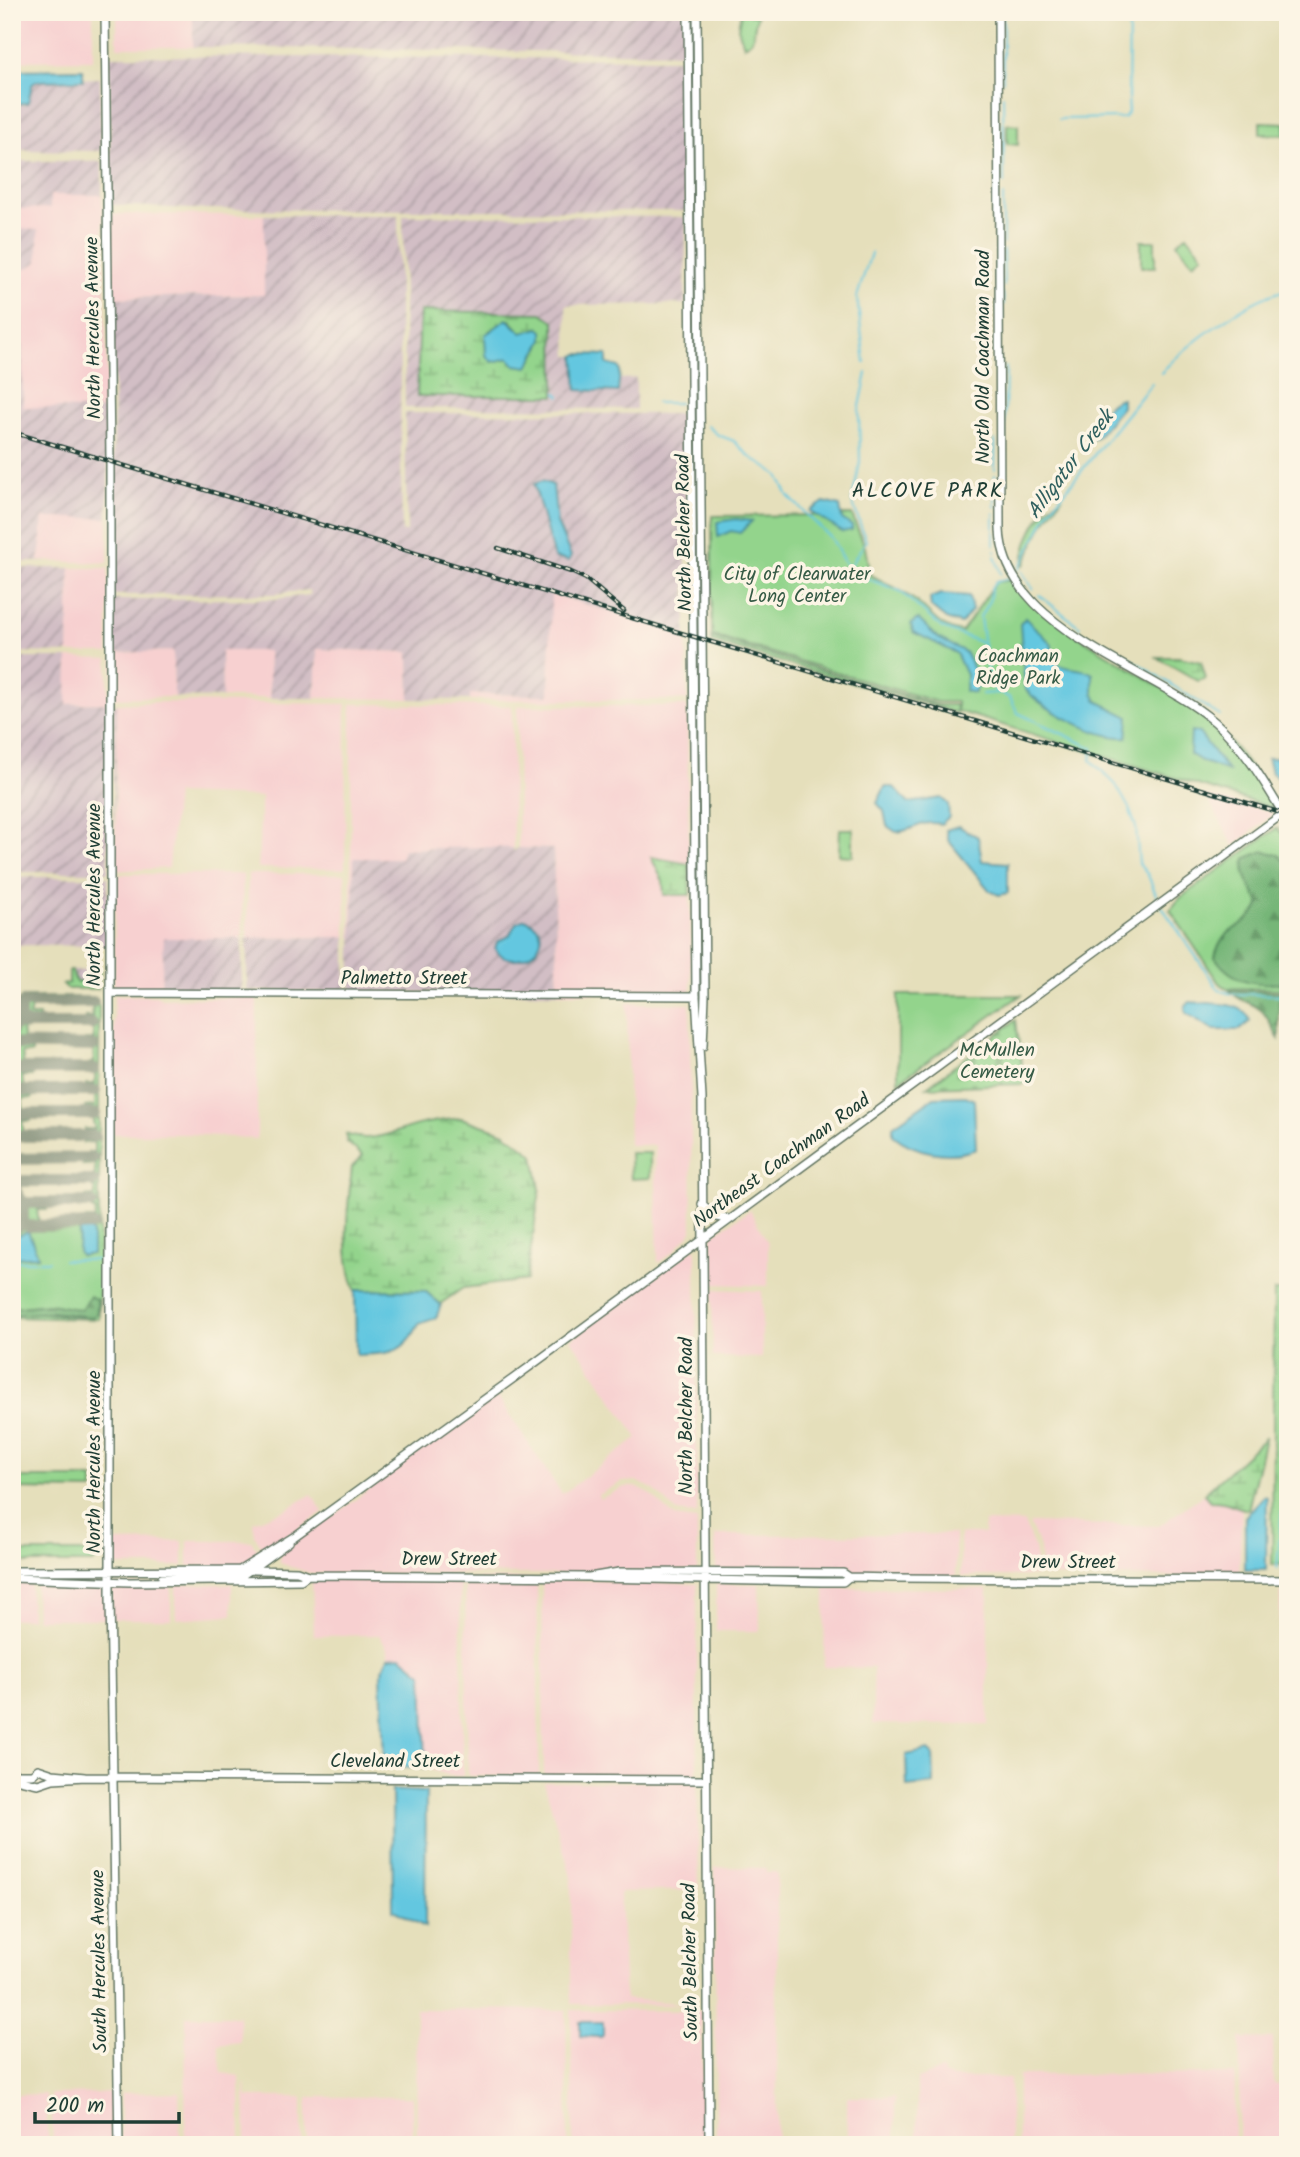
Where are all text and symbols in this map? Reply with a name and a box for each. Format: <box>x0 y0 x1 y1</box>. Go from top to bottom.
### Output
street label: North Hercules Avenue <box>77 236 111 420</box>
street label: North Old Coachman Road <box>969 250 999 464</box>
water label: Alligator Creek <box>1019 401 1125 527</box>
street label: North Belcher Road <box>669 454 701 612</box>
district label: ALCOVE PARK <box>852 475 1004 508</box>
park label: City of Clearwater Long Center <box>724 560 872 612</box>
park label: Coachman Ridge Park <box>976 642 1060 694</box>
street label: North Hercules Avenue <box>80 803 110 986</box>
street label: Palmetto Street <box>341 964 468 994</box>
park label: McMullen Cemetery <box>959 1036 1035 1088</box>
street label: Northeast Coachman Road <box>687 1086 877 1236</box>
street label: North Belcher Road <box>672 1337 702 1495</box>
street label: North Hercules Avenue <box>80 1370 110 1553</box>
street label: Drew Street <box>401 1545 497 1575</box>
street label: Drew Street <box>1020 1548 1116 1578</box>
street label: Cleveland Street <box>330 1747 461 1777</box>
street label: South Hercules Avenue <box>83 1869 117 2053</box>
street label: South Belcher Road <box>675 1882 707 2041</box>
scale bar <box>35 2080 178 2124</box>
text: 200 m <box>46 2090 104 2123</box>

